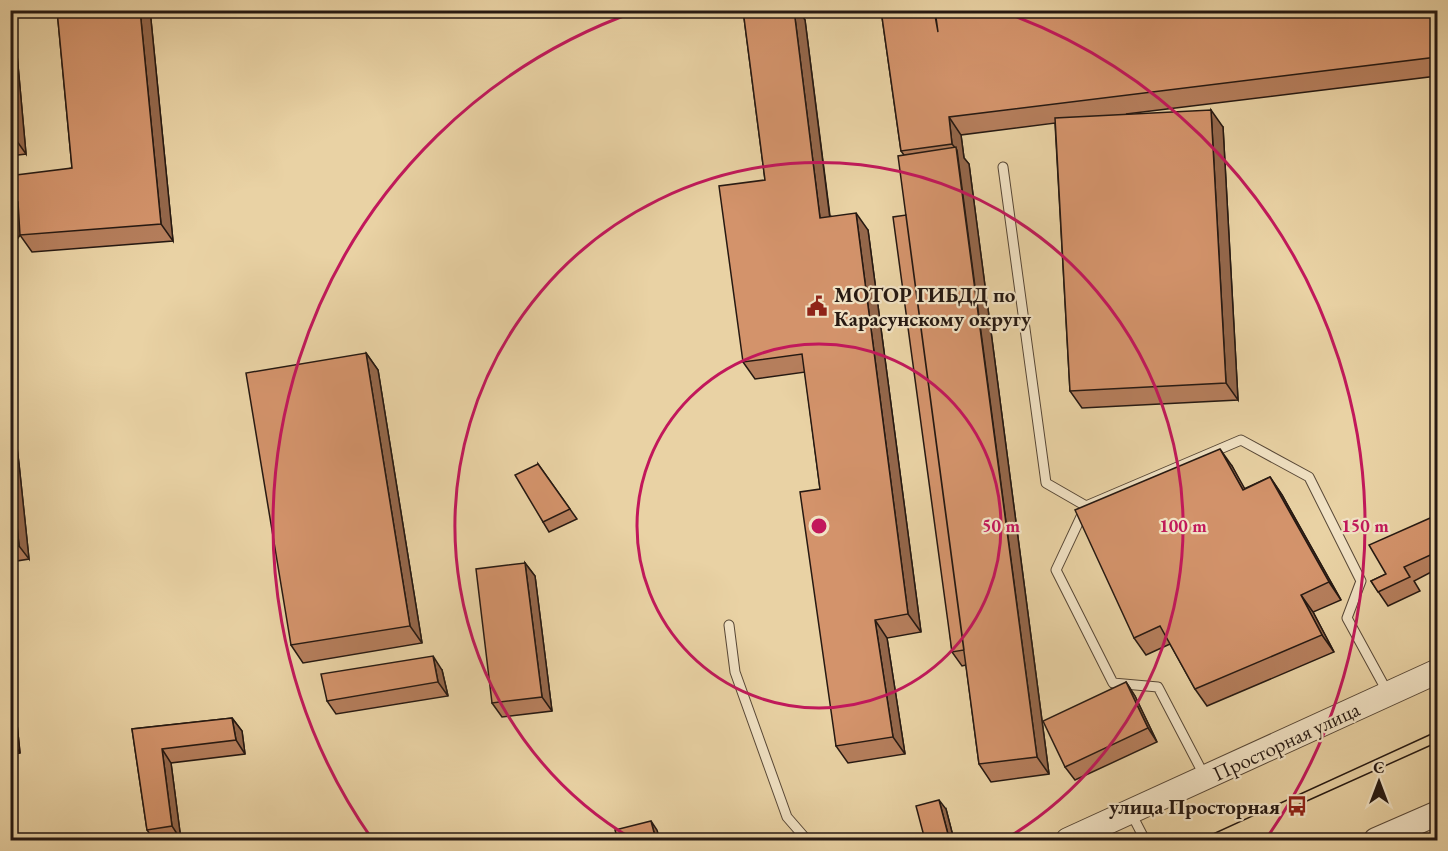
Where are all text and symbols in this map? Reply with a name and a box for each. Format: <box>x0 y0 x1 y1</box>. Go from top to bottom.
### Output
place label: МОТОР ГИБДД по Карасунскому округу <box>834 281 1032 332</box>
public building icon: МОТОР ГИБДД по Карасунскому округу <box>805 294 829 318</box>
text: 50 m <box>982 514 1020 537</box>
text: 100 m <box>1159 514 1207 537</box>
text: 150 m <box>1341 514 1389 537</box>
centre of rings <box>809 516 829 536</box>
street label: Просторная улица <box>1208 695 1364 787</box>
north arrow <box>1349 752 1409 812</box>
text: С <box>1373 757 1385 778</box>
place label: улица Просторная <box>1109 793 1280 820</box>
bus stop icon: улица Просторная <box>1285 794 1309 818</box>

